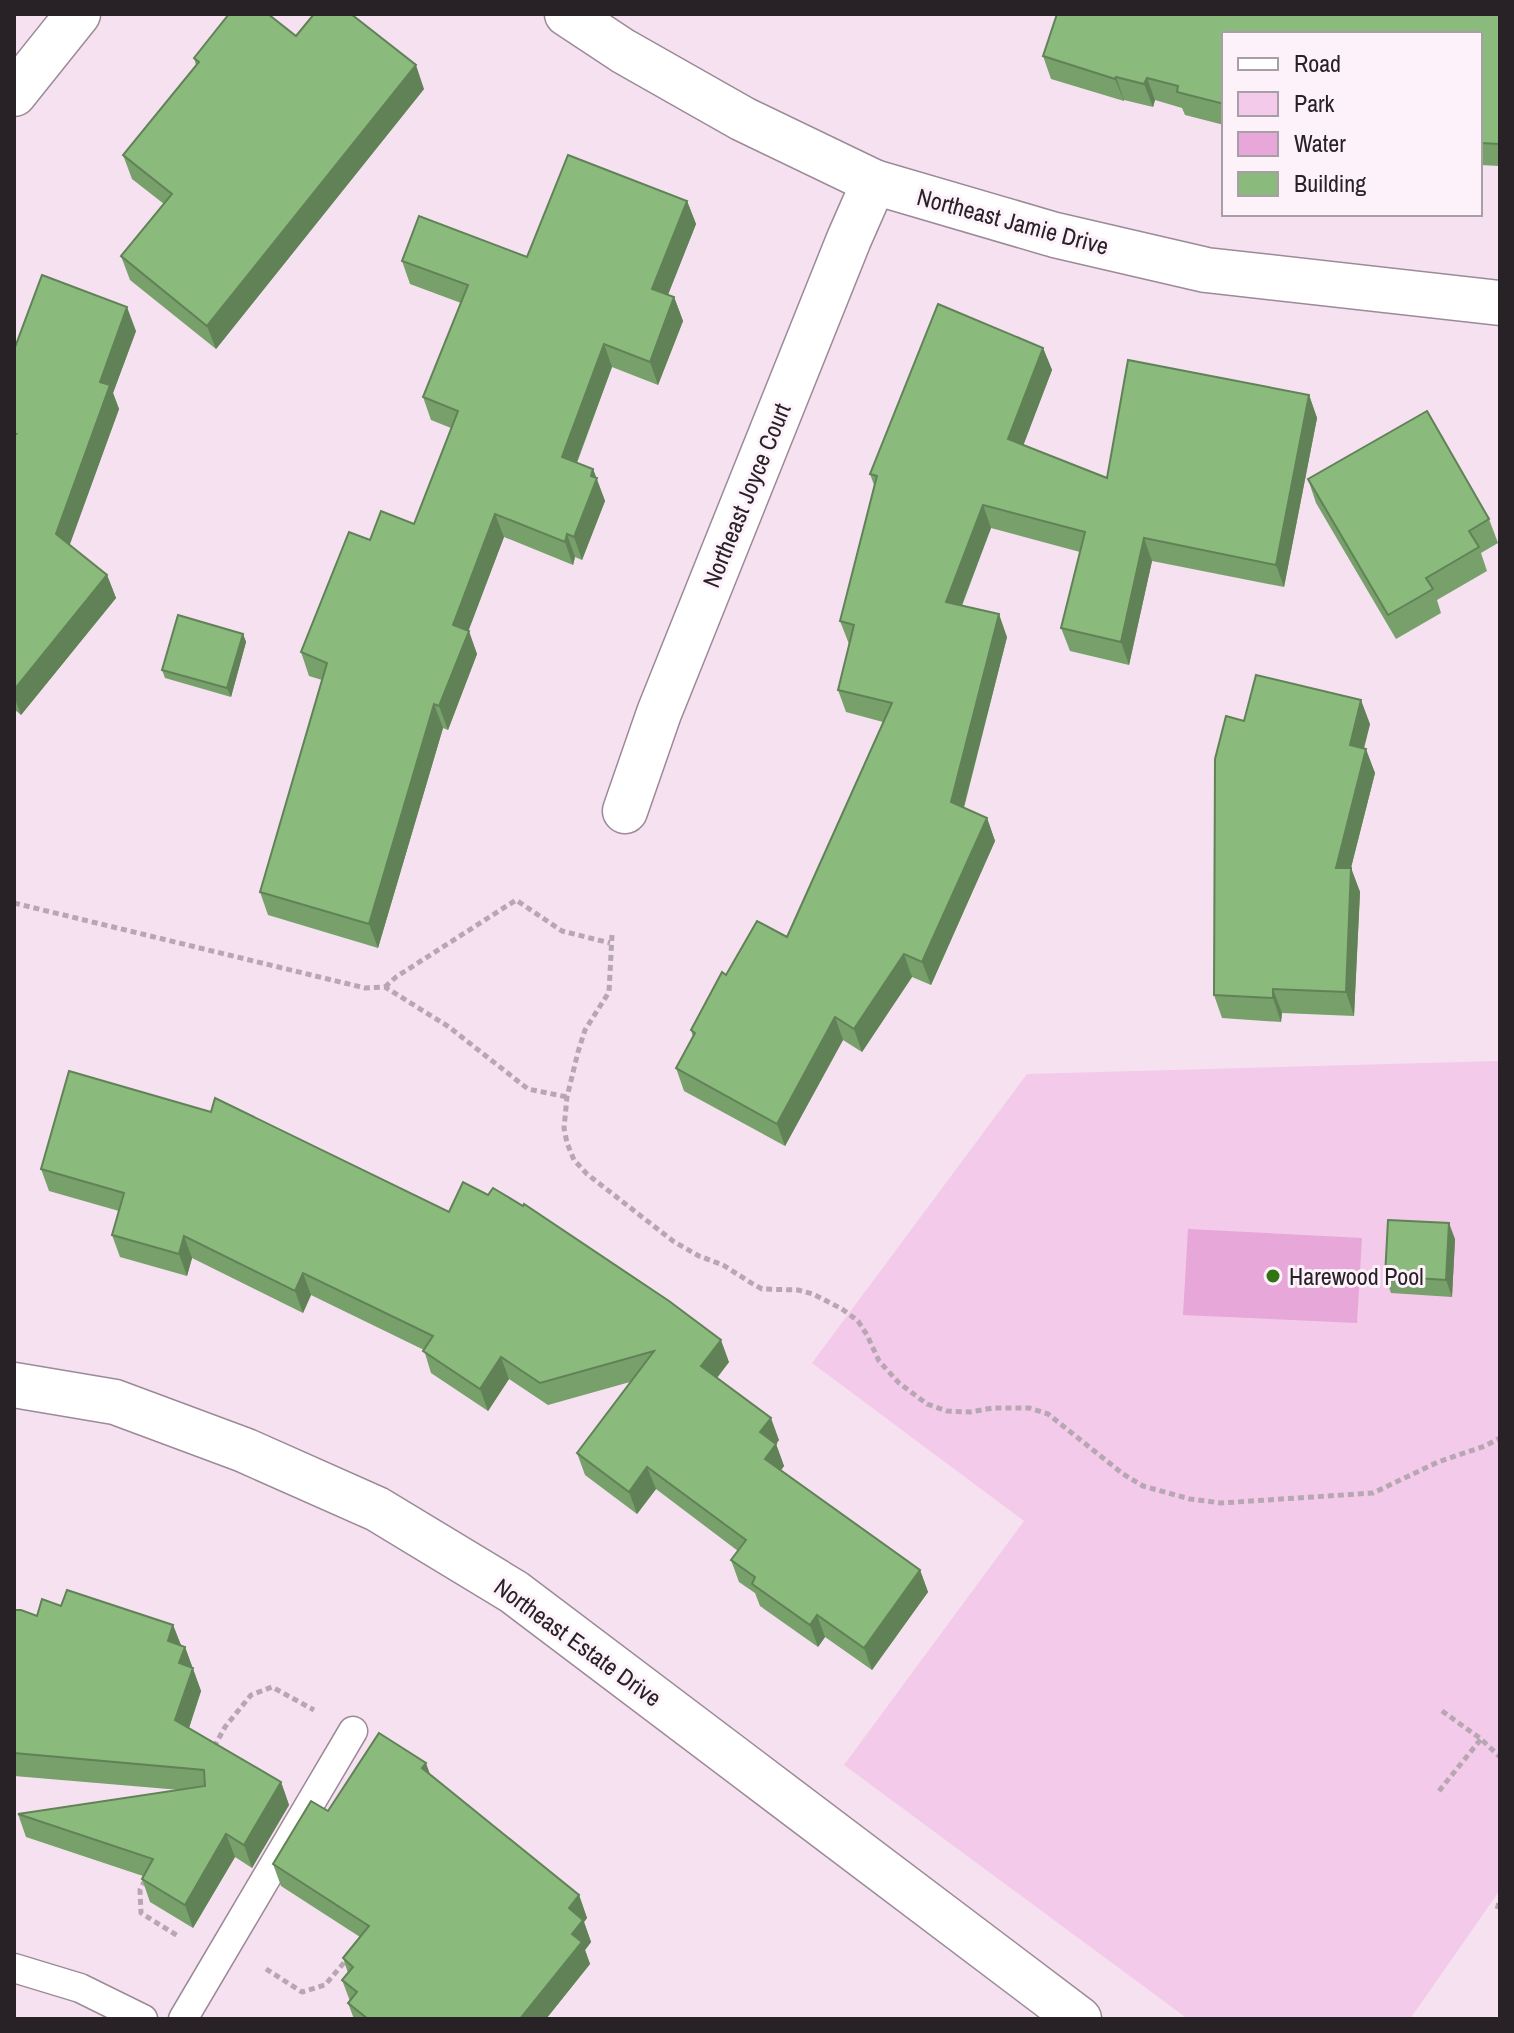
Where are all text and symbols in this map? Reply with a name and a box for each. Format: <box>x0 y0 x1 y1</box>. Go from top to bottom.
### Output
legend <box>1222 32 1482 216</box>
text: Road <box>1294 47 1341 79</box>
text: Park <box>1294 87 1335 119</box>
text: Water <box>1294 127 1346 159</box>
text: Building <box>1294 167 1366 199</box>
street label: Northeast Jamie Drive <box>914 180 1112 262</box>
street label: Northeast Joyce Court <box>694 398 798 592</box>
place label: Harewood Pool <box>1289 1260 1424 1292</box>
marker: Harewood Pool <box>1264 1267 1282 1285</box>
street label: Northeast Estate Drive <box>488 1571 668 1713</box>

